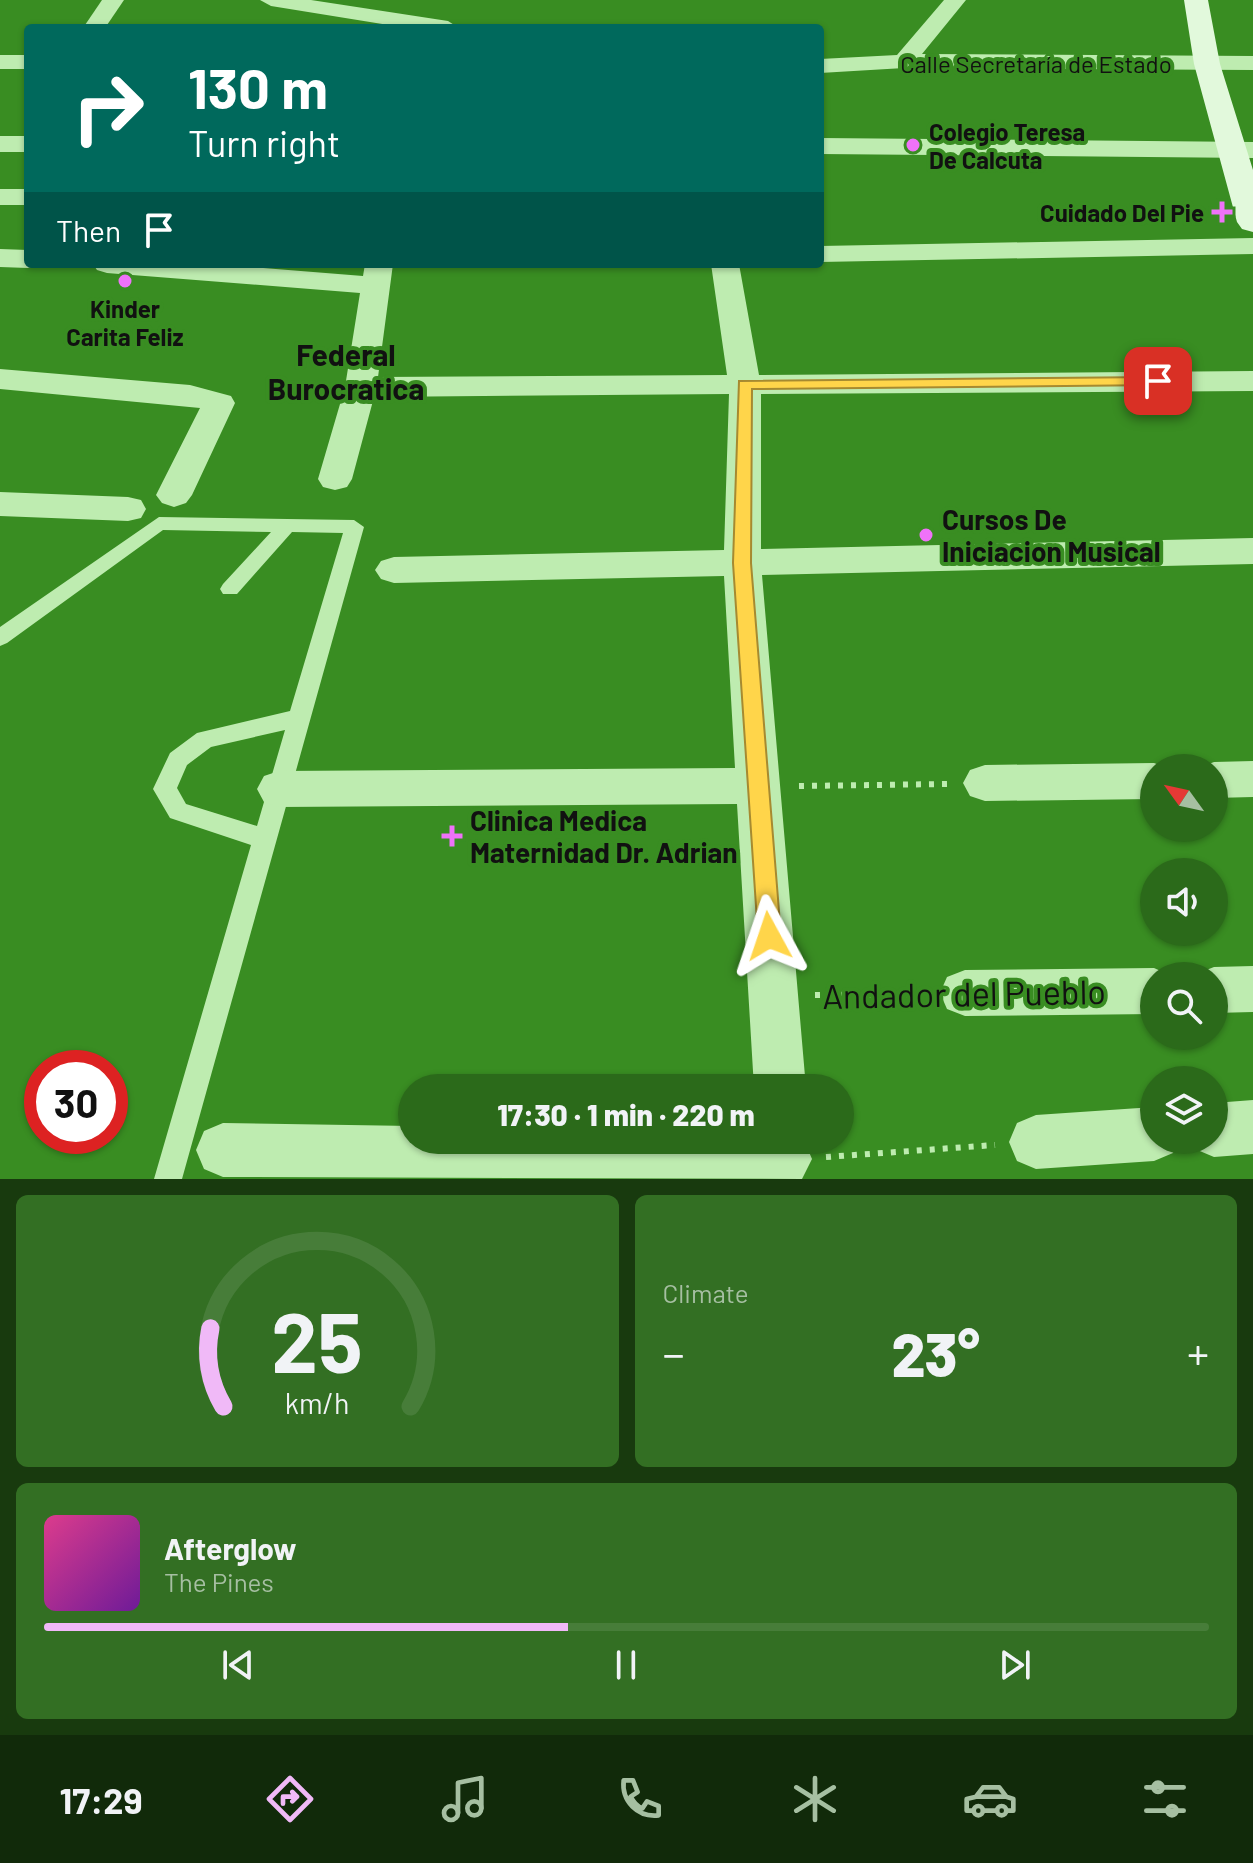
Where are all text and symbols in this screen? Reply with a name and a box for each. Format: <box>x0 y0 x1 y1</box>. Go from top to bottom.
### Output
street label: Calle Secretaría de Estado <box>900 49 1172 78</box>
text: 130 m <box>188 53 328 120</box>
icon: right <box>56 56 160 160</box>
place label: Colegio Teresa De Calcuta <box>929 117 1085 174</box>
text: Turn right <box>188 121 340 164</box>
marker: Colegio Teresa De Calcuta <box>904 136 922 154</box>
place label: Cuidado Del Pie <box>1040 198 1204 227</box>
marker: Cuidado Del Pie <box>1211 201 1233 223</box>
icon: arrive <box>137 208 181 252</box>
text: Then <box>56 212 121 248</box>
marker: Kinder Carita Feliz <box>116 272 134 290</box>
place label: Kinder Carita Feliz <box>66 294 184 351</box>
district label: Federal Burocratica <box>268 336 424 406</box>
pin <box>1124 347 1192 415</box>
icon: arrive <box>1136 359 1180 403</box>
place label: Cursos De Iniciacion Musical <box>942 502 1161 568</box>
marker: Cursos De Iniciacion Musical <box>917 526 935 544</box>
north arrow <box>1140 754 1228 842</box>
map controls <box>1140 754 1228 1154</box>
place label: Clinica Medica Maternidad Dr. Adrian <box>470 803 738 869</box>
marker: Clinica Medica Maternidad Dr. Adrian <box>441 825 463 847</box>
button: sound <box>1140 858 1228 946</box>
position arrow <box>727 894 811 978</box>
button: search <box>1140 962 1228 1050</box>
street label: Andador del Pueblo <box>822 970 1106 1016</box>
speed limit sign: 30 <box>24 1050 128 1154</box>
button: layers <box>1140 1066 1228 1154</box>
text: 17:30 · 1 min · 220 m <box>497 1096 755 1132</box>
text: Climate <box>663 1277 749 1308</box>
text: 25 <box>272 1290 363 1390</box>
text: 23° <box>892 1317 980 1389</box>
text: − <box>663 1326 685 1379</box>
text: + <box>1187 1326 1209 1379</box>
text: km/h <box>285 1385 350 1420</box>
text: Afterglow <box>164 1530 297 1566</box>
text: The Pines <box>164 1566 274 1597</box>
icon: previous <box>216 1643 260 1687</box>
icon: pause <box>604 1643 648 1687</box>
icon: next <box>993 1643 1037 1687</box>
icon: directions <box>262 1771 318 1827</box>
icon: music <box>437 1771 493 1827</box>
icon: phone <box>612 1771 668 1827</box>
icon: climate <box>787 1771 843 1827</box>
icon: car <box>962 1771 1018 1827</box>
icon: filters <box>1137 1771 1193 1827</box>
text: 17:29 <box>60 1778 143 1821</box>

